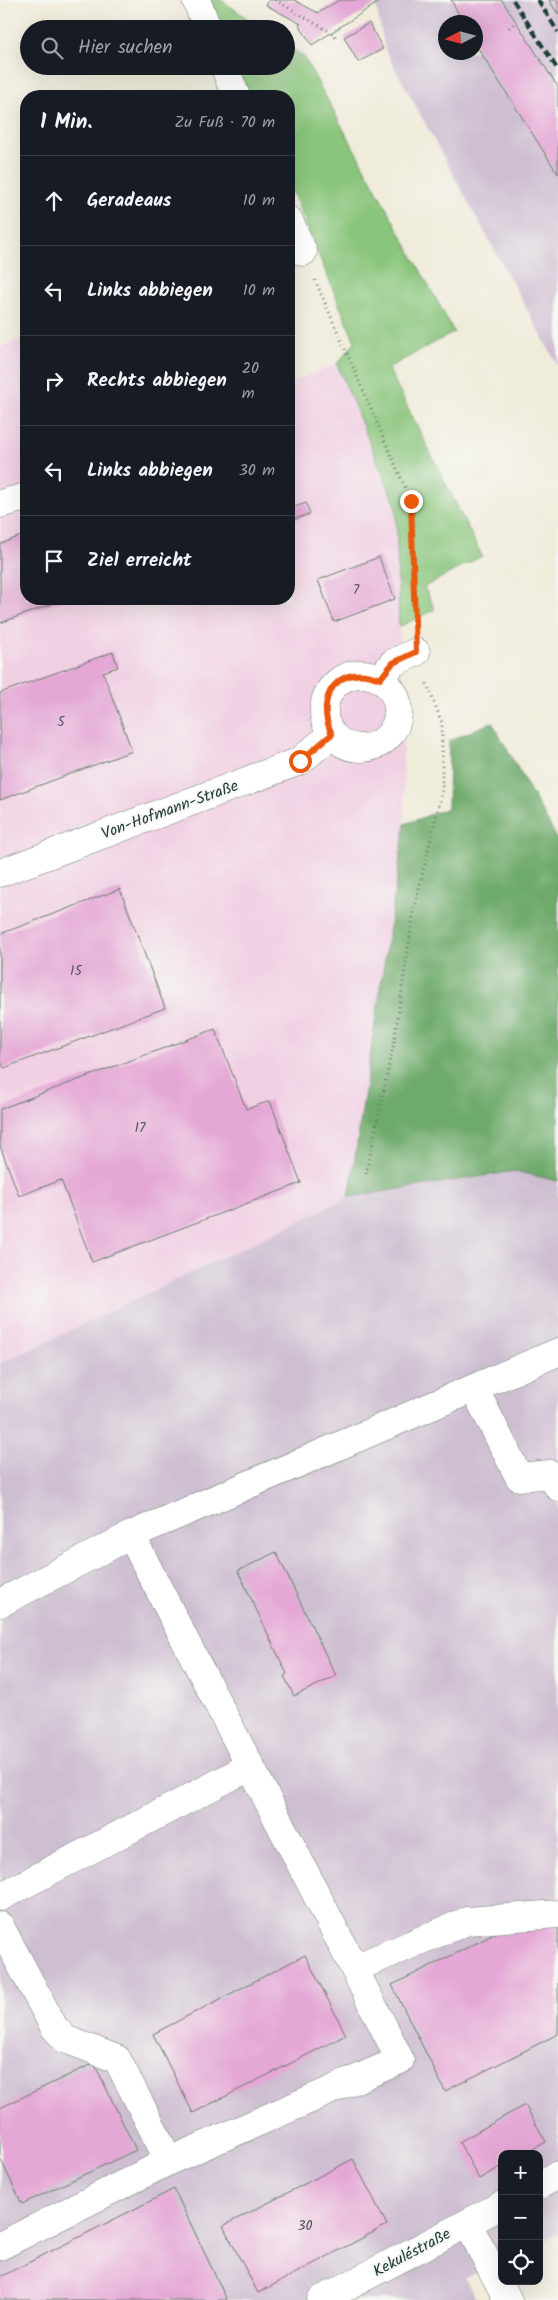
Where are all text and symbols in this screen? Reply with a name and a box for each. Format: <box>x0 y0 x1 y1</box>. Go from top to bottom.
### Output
north arrow <box>438 15 483 60</box>
search box <box>20 20 295 75</box>
text: Hier suchen <box>78 33 172 63</box>
icon: search <box>38 34 66 62</box>
text: 1 Min. <box>40 106 92 139</box>
text: Zu Fuß · 70 m <box>174 110 275 135</box>
text: Geradeaus <box>87 186 172 216</box>
icon: ahead <box>40 187 68 215</box>
text: 10 m <box>243 188 275 213</box>
text: Links abbiegen <box>87 276 213 306</box>
icon: left <box>40 277 68 305</box>
text: 10 m <box>243 278 275 303</box>
text: 20 m <box>242 356 259 406</box>
text: Rechts abbiegen <box>87 366 227 396</box>
icon: right <box>40 367 68 395</box>
text: Links abbiegen <box>87 456 213 486</box>
icon: left <box>40 457 68 485</box>
text: 30 m <box>239 458 275 483</box>
route end <box>400 490 423 513</box>
text: Ziel erreicht <box>87 546 192 576</box>
icon: arrive <box>40 547 68 575</box>
house number: 7 <box>353 579 360 601</box>
house number: 5 <box>57 711 66 733</box>
route start <box>289 750 312 773</box>
street label: Von-Hofmann-Straße <box>98 774 242 846</box>
house number: 15 <box>70 960 83 982</box>
house number: 17 <box>135 1117 146 1139</box>
map controls <box>498 2150 543 2285</box>
button: + <box>498 2150 543 2195</box>
button: − <box>498 2195 543 2240</box>
house number: 30 <box>298 2215 313 2237</box>
street label: Kekuléstraße <box>369 2222 455 2284</box>
button: locate <box>498 2240 543 2285</box>

